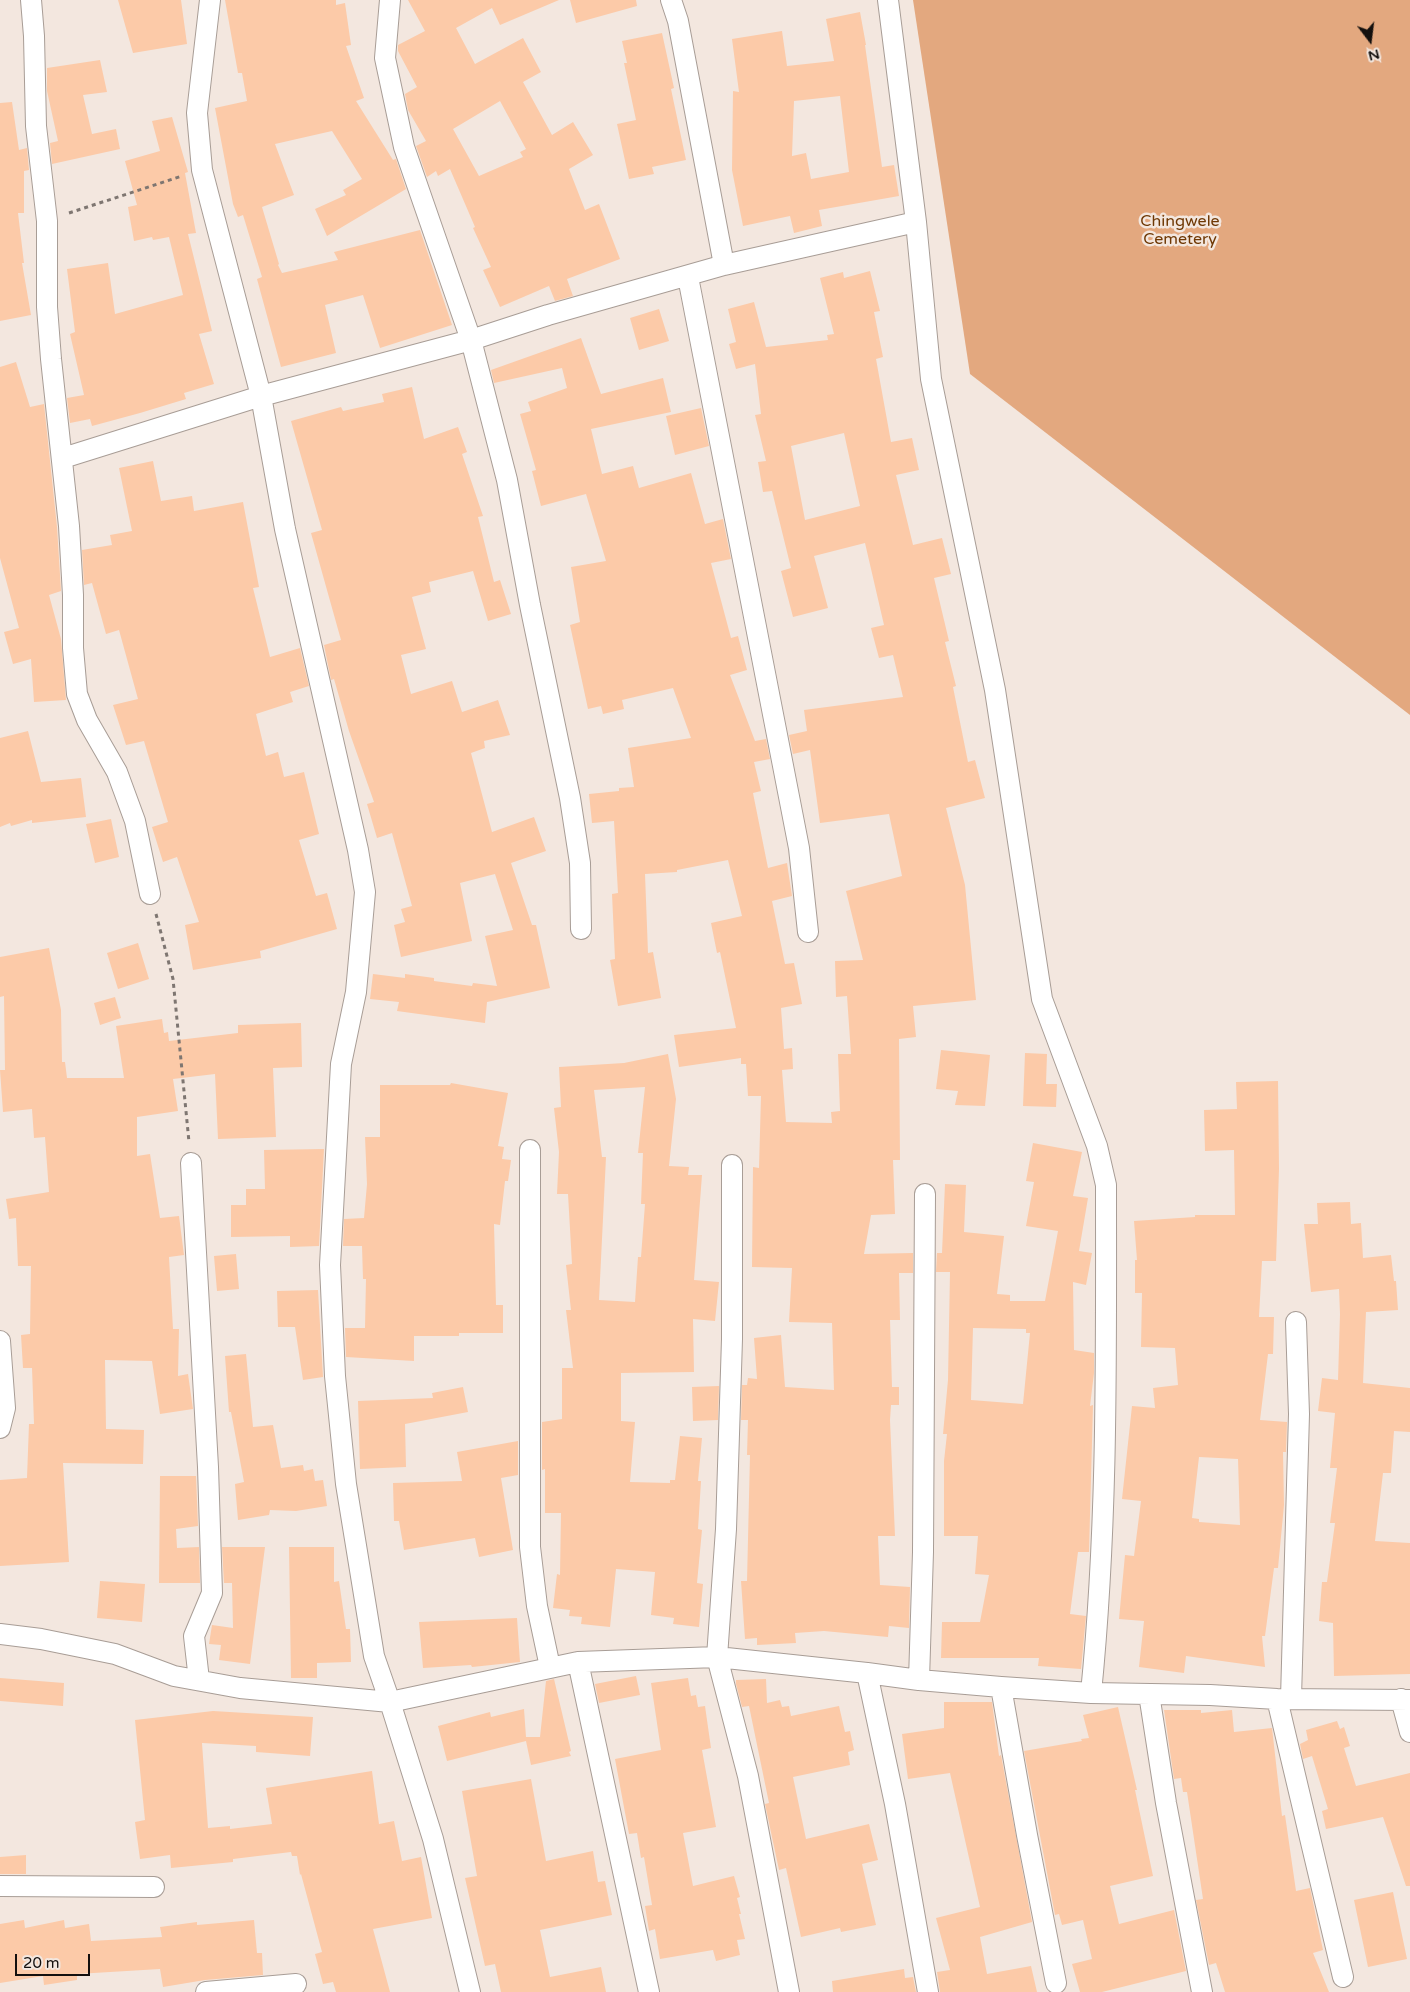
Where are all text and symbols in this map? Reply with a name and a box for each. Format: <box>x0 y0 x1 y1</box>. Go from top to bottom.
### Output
north arrow <box>1345 15 1395 65</box>
text: N <box>1366 45 1382 65</box>
park label: Chingwele Cemetery <box>1140 212 1220 250</box>
scale bar <box>18 1944 92 1976</box>
text: 20 m <box>23 1954 60 1972</box>

